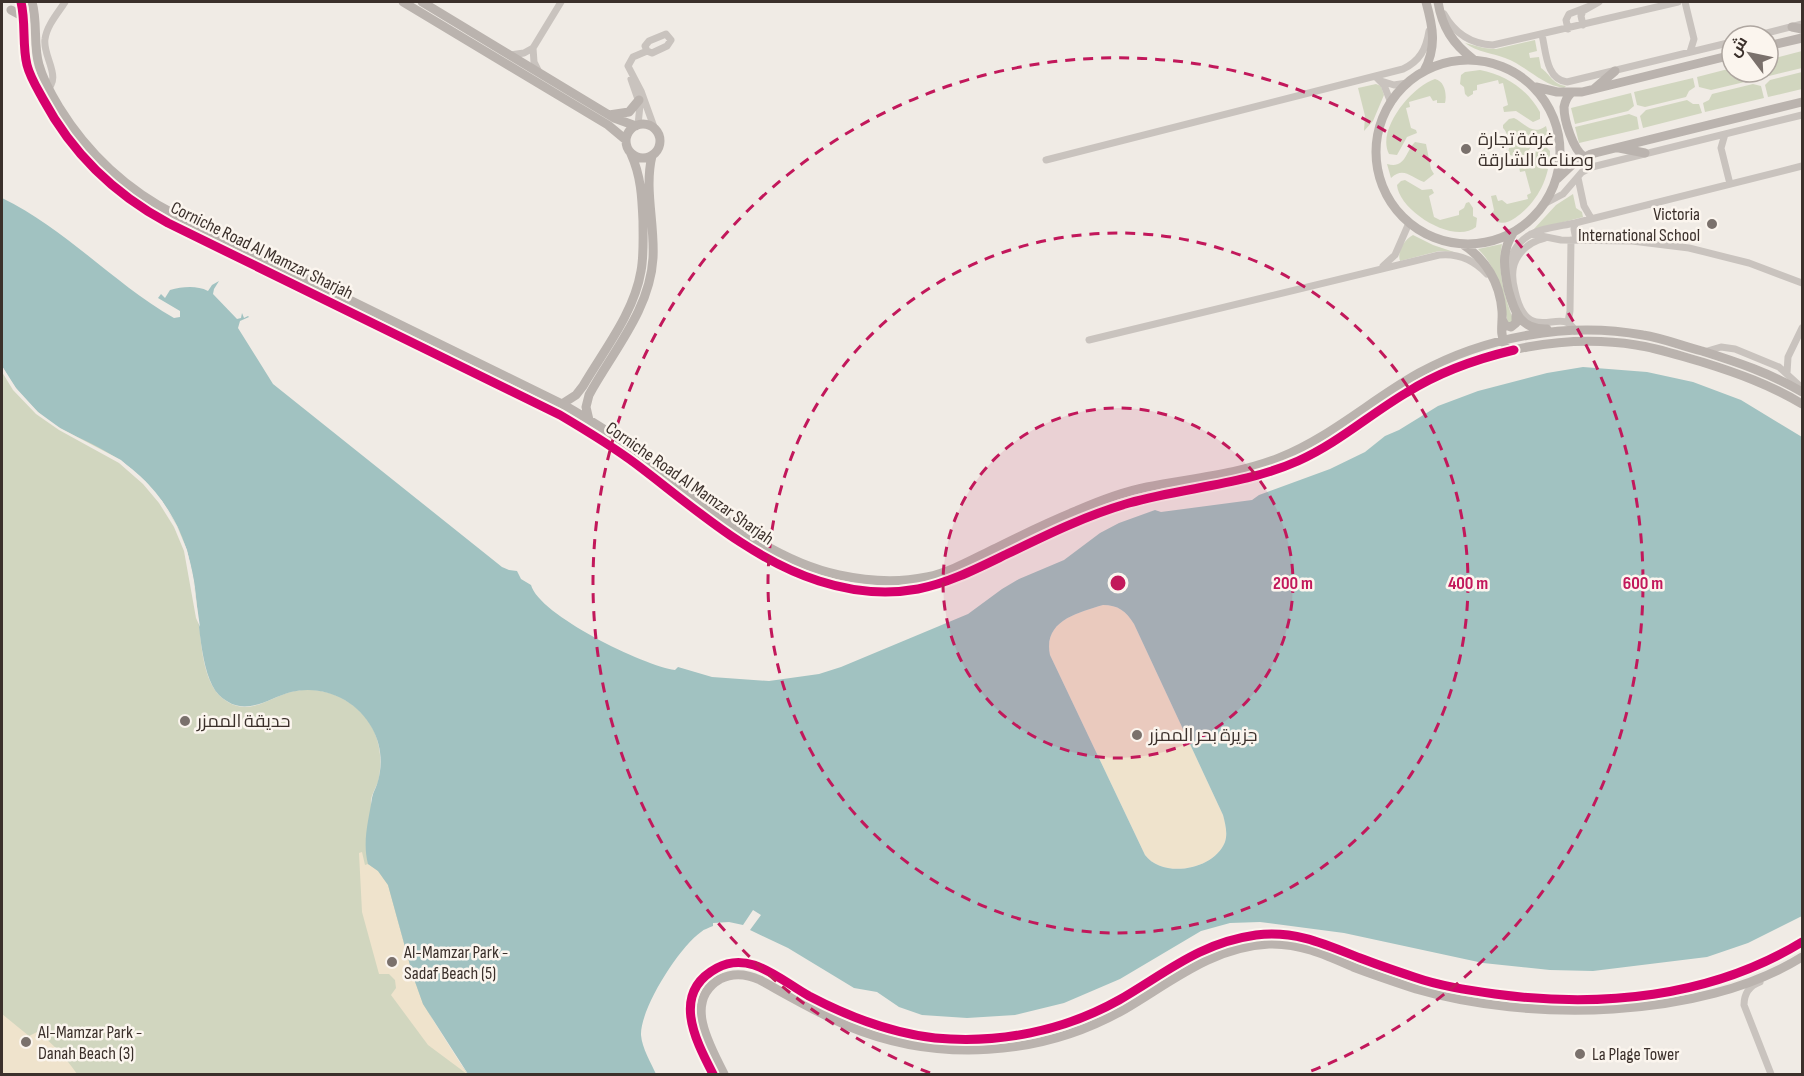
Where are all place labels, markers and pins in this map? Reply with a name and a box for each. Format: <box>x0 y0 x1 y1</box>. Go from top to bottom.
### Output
place label: غرفة تجارة وصناعة الشارقة <box>1478 129 1594 171</box>
marker: غرفة تجارة وصناعة الشارقة <box>1459 142 1473 156</box>
place label: Victoria International School <box>1578 204 1700 246</box>
marker: Victoria International School <box>1705 217 1719 231</box>
centre of rings <box>1108 573 1128 593</box>
place label: حديقة الممزر <box>196 711 290 732</box>
marker: حديقة الممزر <box>178 714 192 728</box>
place label: جزيرة بحر الممزر <box>1148 725 1258 746</box>
marker: جزيرة بحر الممزر <box>1130 728 1144 742</box>
place label: Al-Mamzar Park - Sadaf Beach (5) <box>403 942 508 984</box>
marker: Al-Mamzar Park - Sadaf Beach (5) <box>385 955 399 969</box>
place label: Al-Mamzar Park - Danah Beach (3) <box>37 1022 142 1064</box>
marker: Al-Mamzar Park - Danah Beach (3) <box>19 1035 33 1049</box>
place label: La Plage Tower <box>1592 1044 1679 1065</box>
marker: La Plage Tower <box>1573 1047 1587 1061</box>

